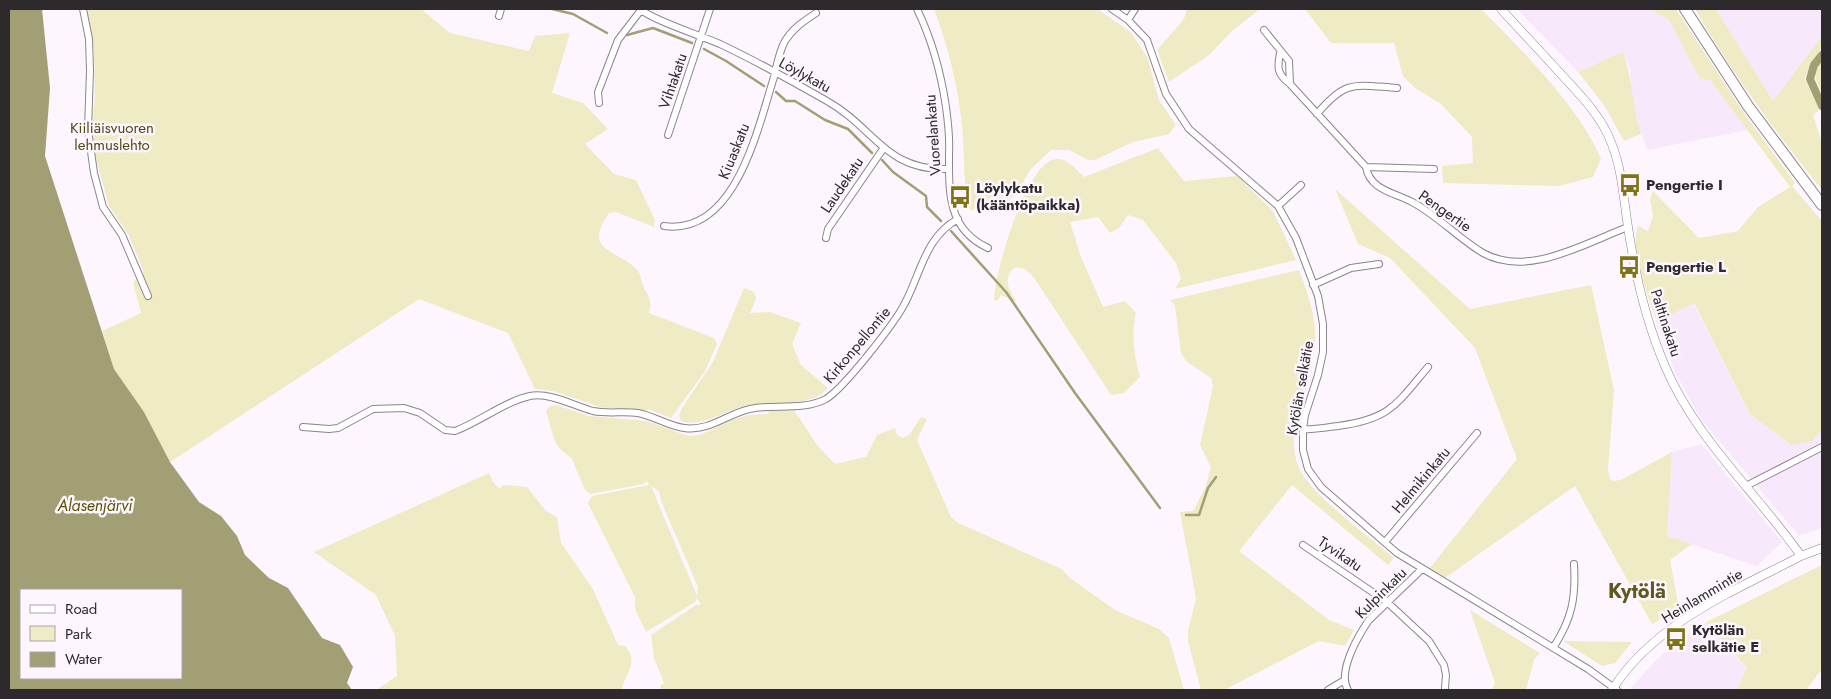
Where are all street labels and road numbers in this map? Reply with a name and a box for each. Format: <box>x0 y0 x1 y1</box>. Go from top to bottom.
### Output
street label: Vihtakatu <box>653 50 693 112</box>
street label: Löylykatu <box>775 52 835 98</box>
street label: Vuorelankatu <box>919 94 947 176</box>
street label: Kiuaskatu <box>713 120 755 182</box>
street label: Laudekatu <box>815 153 869 217</box>
street label: Pengertie <box>1414 185 1476 237</box>
street label: Palttinakatu <box>1645 286 1687 360</box>
street label: Kirkonpellontie <box>818 302 896 388</box>
street label: Kytölän selkätie <box>1281 339 1319 437</box>
street label: Helmikinkatu <box>1386 442 1456 518</box>
street label: Tyvikatu <box>1313 531 1367 577</box>
street label: Kulpinkatu <box>1350 562 1412 624</box>
street label: Heinlammintie <box>1657 563 1747 629</box>

